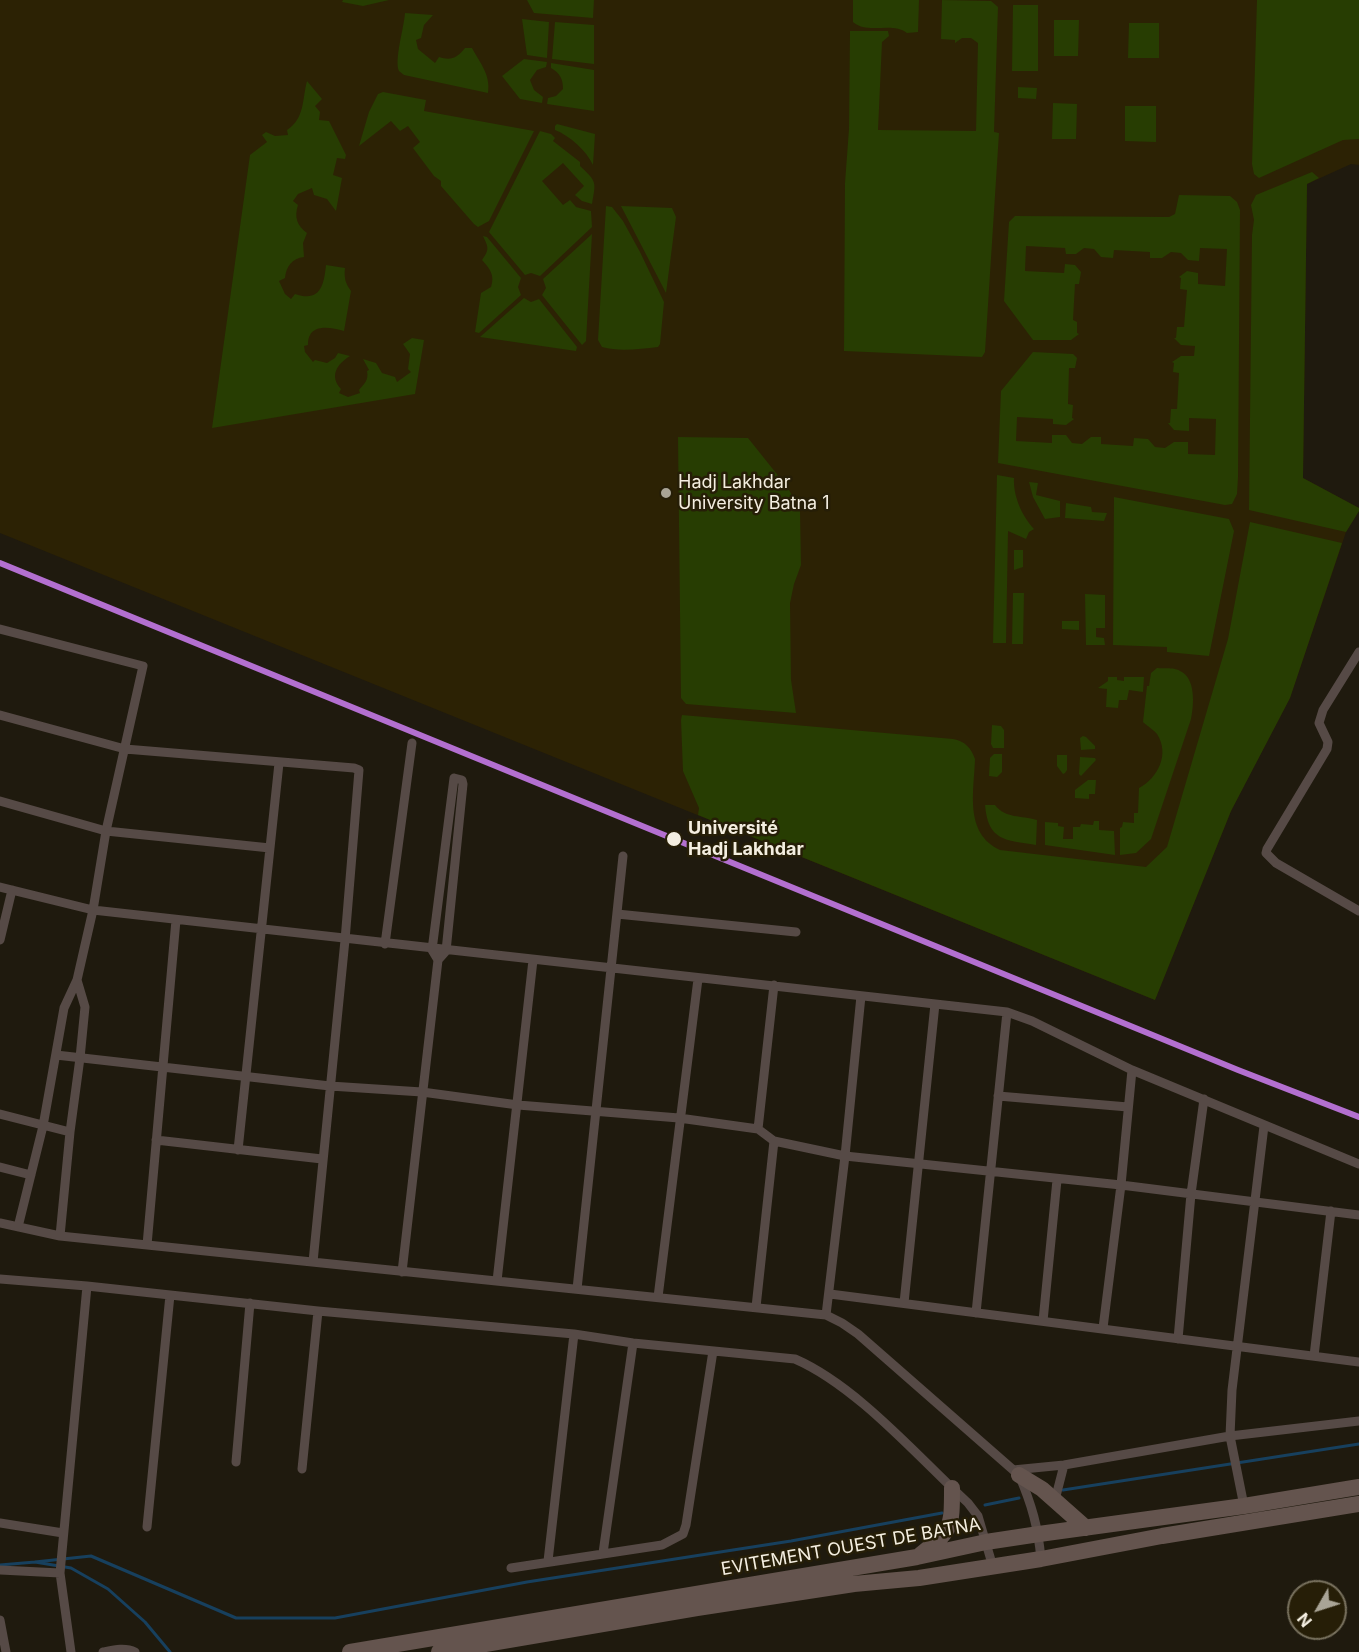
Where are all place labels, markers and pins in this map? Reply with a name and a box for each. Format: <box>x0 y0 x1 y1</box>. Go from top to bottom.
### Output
place label: Hadj Lakhdar University Batna 1 <box>678 472 830 514</box>
marker: Hadj Lakhdar University Batna 1 <box>659 486 673 500</box>
place label: Université Hadj Lakhdar <box>688 818 804 860</box>
marker: Université Hadj Lakhdar <box>665 830 683 848</box>

